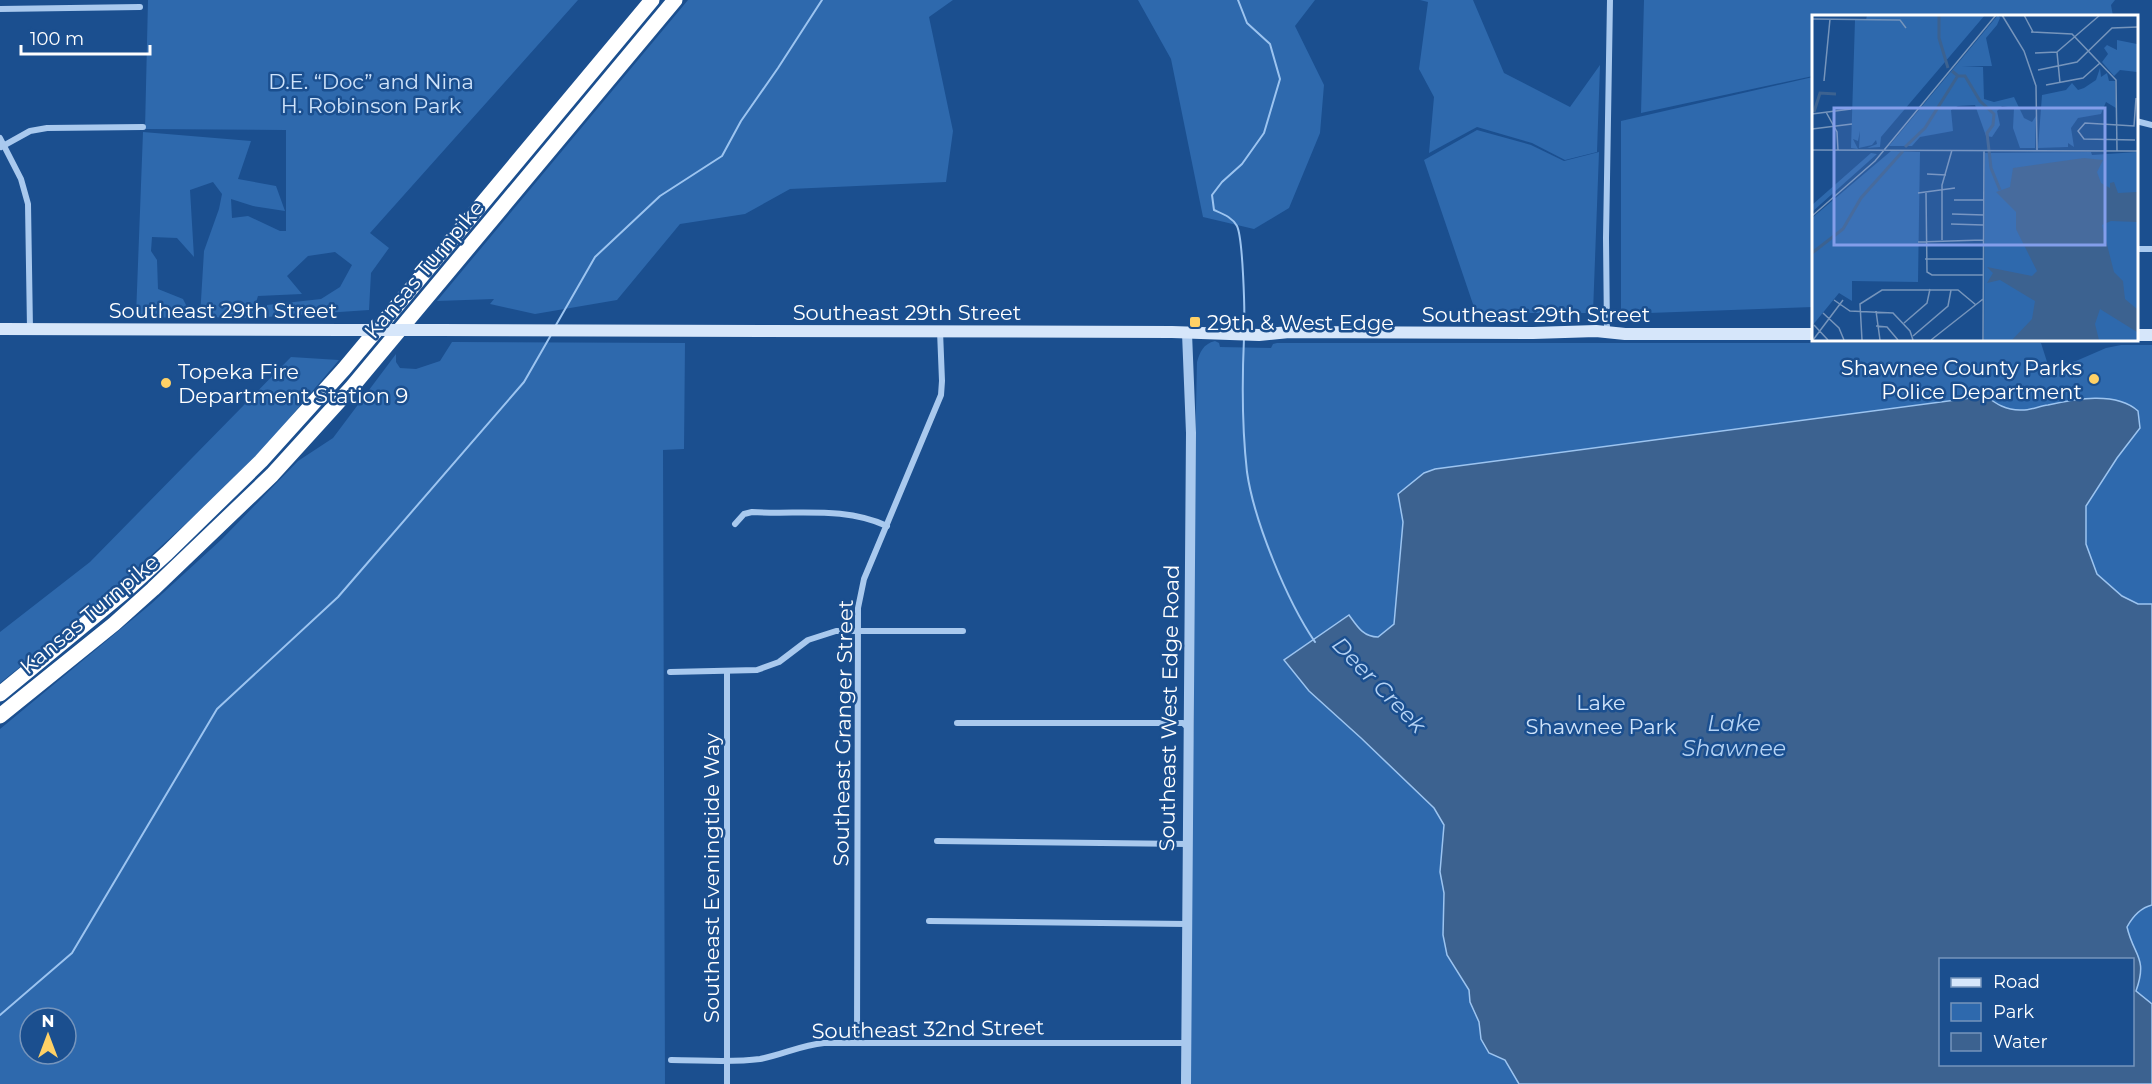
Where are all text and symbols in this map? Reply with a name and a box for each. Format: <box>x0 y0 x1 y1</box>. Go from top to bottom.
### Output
inset map <box>1812 15 2137 340</box>
scale bar <box>21 18 150 56</box>
text: 100 m <box>30 28 84 50</box>
park label: D.E. “Doc” and Nina H. Robinson Park <box>268 69 474 118</box>
street label: Kansas Turnpike <box>359 195 489 343</box>
street label: Southeast 29th Street <box>109 298 337 323</box>
street label: Southeast 29th Street <box>793 300 1021 325</box>
street label: Southeast 29th Street <box>1422 302 1650 327</box>
place label: 29th & West Edge <box>1207 310 1394 335</box>
marker: 29th & West Edge <box>1188 315 1202 329</box>
place label: Shawnee County Parks Police Department <box>1841 355 2082 404</box>
place label: Topeka Fire Department Station 9 <box>178 359 408 408</box>
marker: Shawnee County Parks Police Department <box>2087 372 2101 386</box>
marker: Topeka Fire Department Station 9 <box>159 376 173 390</box>
street label: Kansas Turnpike <box>15 549 163 679</box>
street label: Southeast West Edge Road <box>1154 564 1184 852</box>
street label: Southeast Granger Street <box>828 599 858 867</box>
water label: Deer Creek <box>1326 631 1432 739</box>
park label: Lake Shawnee Park <box>1526 690 1677 739</box>
water label: Lake Shawnee <box>1682 710 1786 762</box>
street label: Southeast Eveningtide Way <box>699 732 724 1023</box>
legend <box>1939 958 2134 1066</box>
text: Road <box>1993 971 2040 993</box>
text: Park <box>1993 1001 2034 1023</box>
north arrow <box>18 1006 78 1066</box>
text: N <box>42 1012 54 1031</box>
street label: Southeast 32nd Street <box>811 1014 1045 1044</box>
text: Water <box>1993 1031 2048 1053</box>

